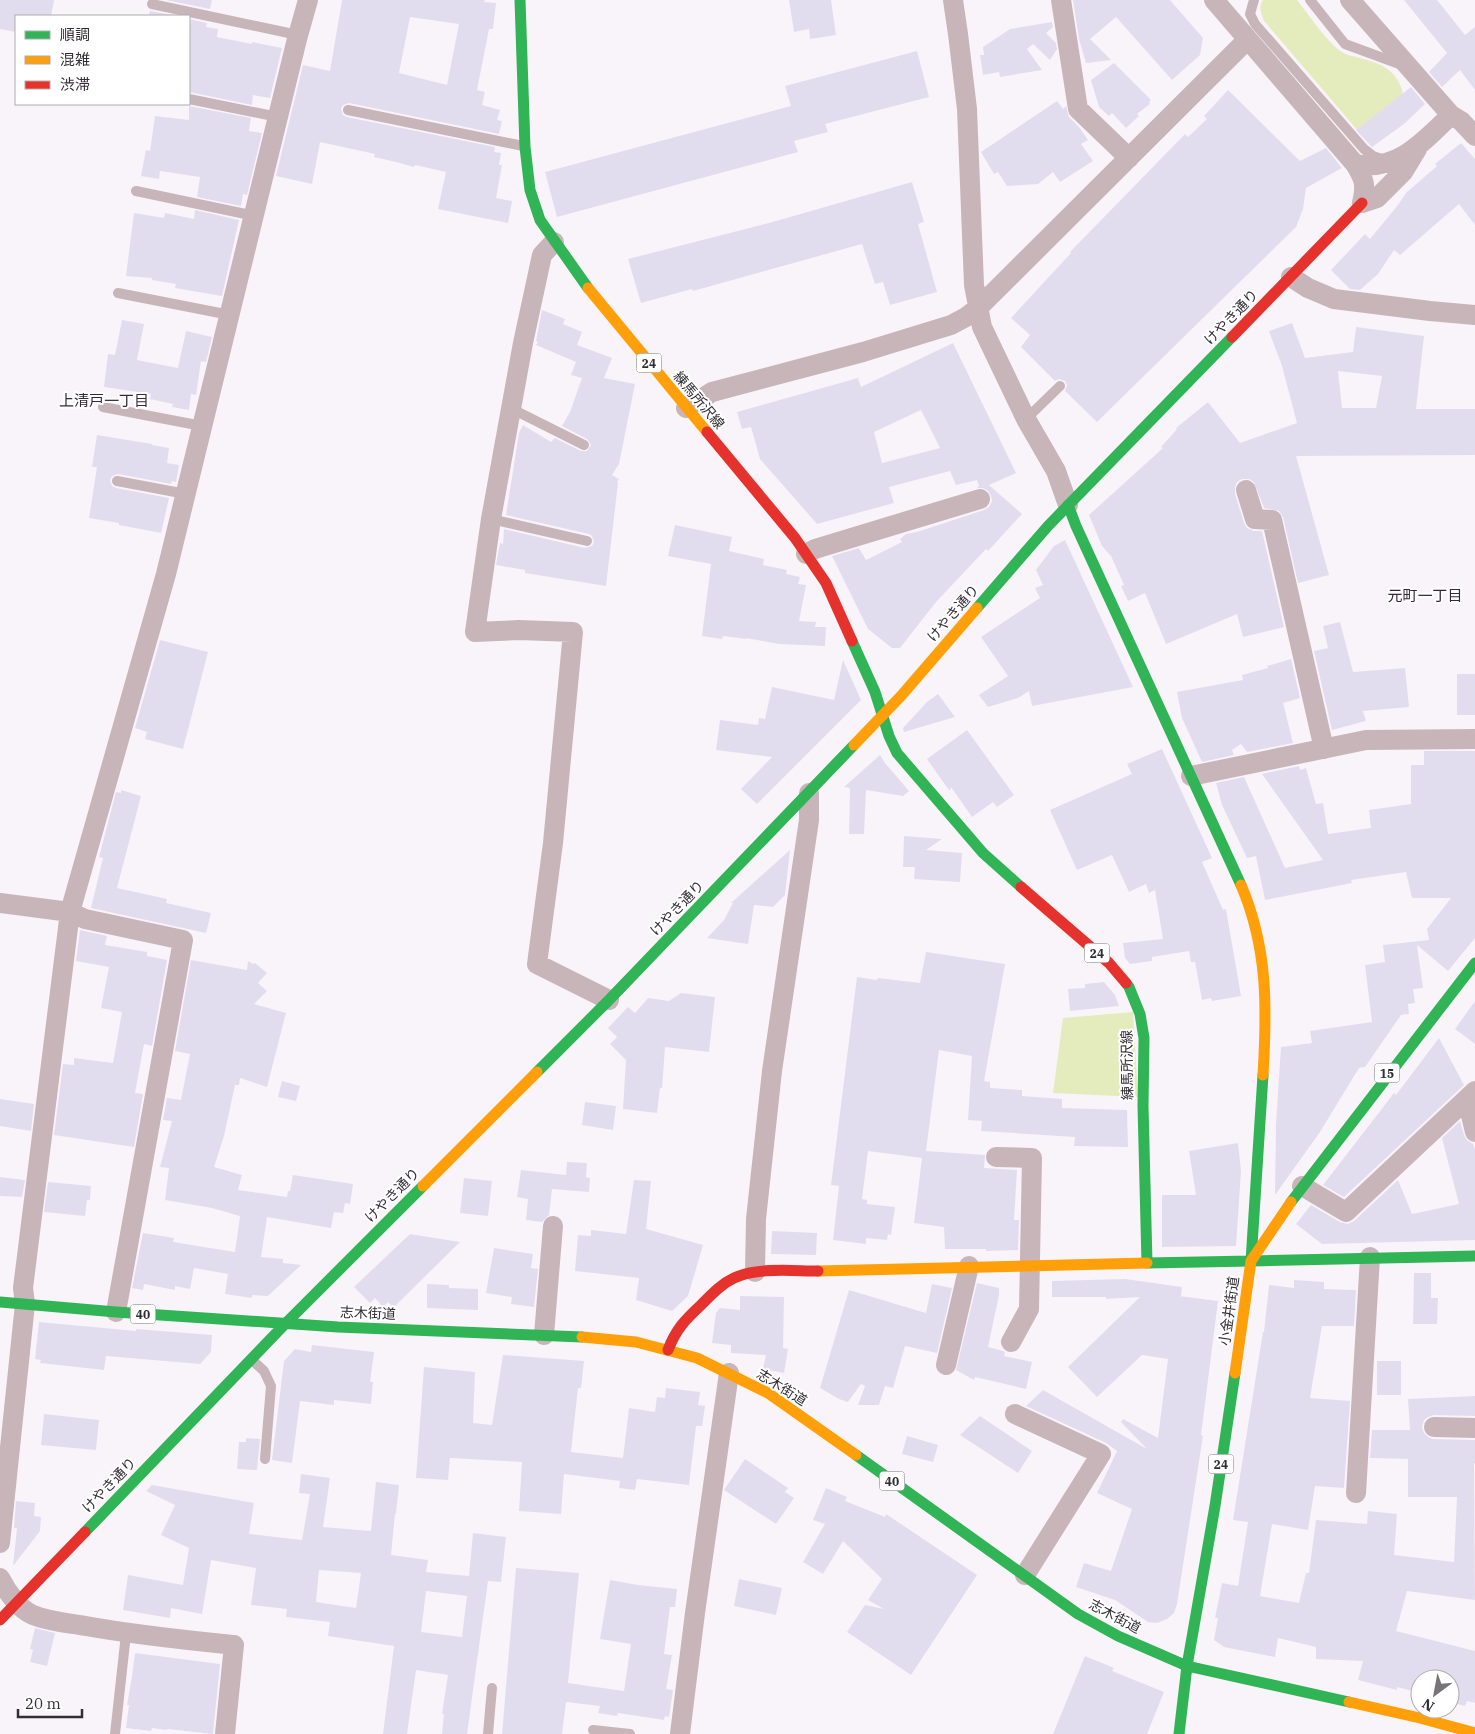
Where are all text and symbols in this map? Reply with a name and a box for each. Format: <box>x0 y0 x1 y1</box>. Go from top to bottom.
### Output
legend <box>15 15 190 105</box>
text: 順調 <box>60 25 90 44</box>
text: 混雑 <box>60 50 90 69</box>
text: 渋滞 <box>60 75 90 94</box>
street label: けやき通り <box>1200 286 1262 348</box>
road number: 24 <box>636 353 662 372</box>
street label: 練馬所沢線 <box>670 367 728 433</box>
district label: 上清戸一丁目 <box>59 391 149 410</box>
street label: けやき通り <box>923 581 983 645</box>
district label: 元町一丁目 <box>1387 586 1463 605</box>
street label: けやき通り <box>646 877 708 939</box>
road number: 24 <box>1084 944 1110 962</box>
street label: 練馬所沢線 <box>1117 1030 1137 1100</box>
road number: 15 <box>1374 1064 1400 1082</box>
street label: けやき通り <box>361 1164 423 1226</box>
street label: 小金井街道 <box>1215 1275 1243 1347</box>
street label: 志木街道 <box>340 1303 396 1323</box>
road number: 40 <box>130 1305 156 1324</box>
street label: 志木街道 <box>753 1365 811 1409</box>
street label: けやき通り <box>78 1454 140 1516</box>
road number: 24 <box>1208 1455 1234 1474</box>
road number: 40 <box>880 1472 904 1490</box>
street label: 志木街道 <box>1086 1595 1144 1637</box>
north arrow <box>1410 1669 1460 1719</box>
scale bar <box>18 1686 81 1718</box>
text: 20 m <box>25 1694 61 1713</box>
text: N <box>1419 1694 1438 1716</box>

